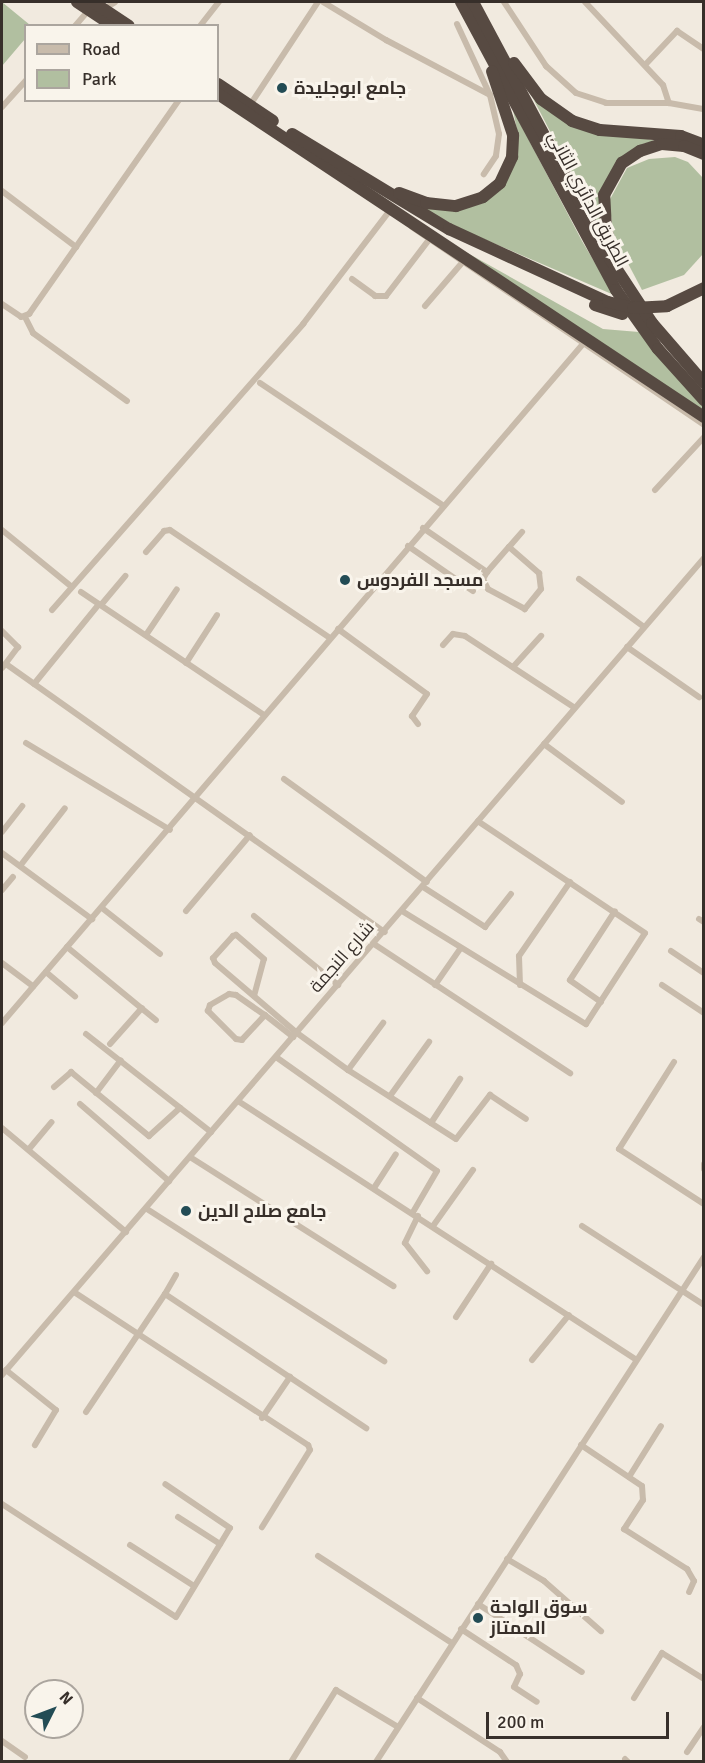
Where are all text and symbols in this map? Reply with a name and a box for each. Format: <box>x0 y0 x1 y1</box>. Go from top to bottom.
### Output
legend <box>24 24 219 102</box>
text: Road <box>82 38 121 60</box>
text: Park <box>82 68 117 90</box>
place label: جامع ابوجليدة <box>294 77 406 99</box>
marker: جامع ابوجليدة <box>275 81 289 95</box>
street label: الطريق الدائري الثاني <box>543 127 633 271</box>
place label: مسجد الفردوس <box>357 569 483 591</box>
marker: مسجد الفردوس <box>338 573 352 587</box>
street label: شارع النجمة <box>305 917 379 997</box>
place label: جامع صلاح الدين <box>198 1200 327 1222</box>
marker: جامع صلاح الدين <box>179 1204 193 1218</box>
place label: سوق الواحة الممتاز <box>490 1597 588 1640</box>
marker: سوق الواحة الممتاز <box>471 1611 485 1625</box>
north arrow <box>24 1679 84 1739</box>
text: N <box>55 1687 77 1709</box>
scale bar <box>489 1700 672 1738</box>
text: 200 m <box>497 1711 544 1733</box>

